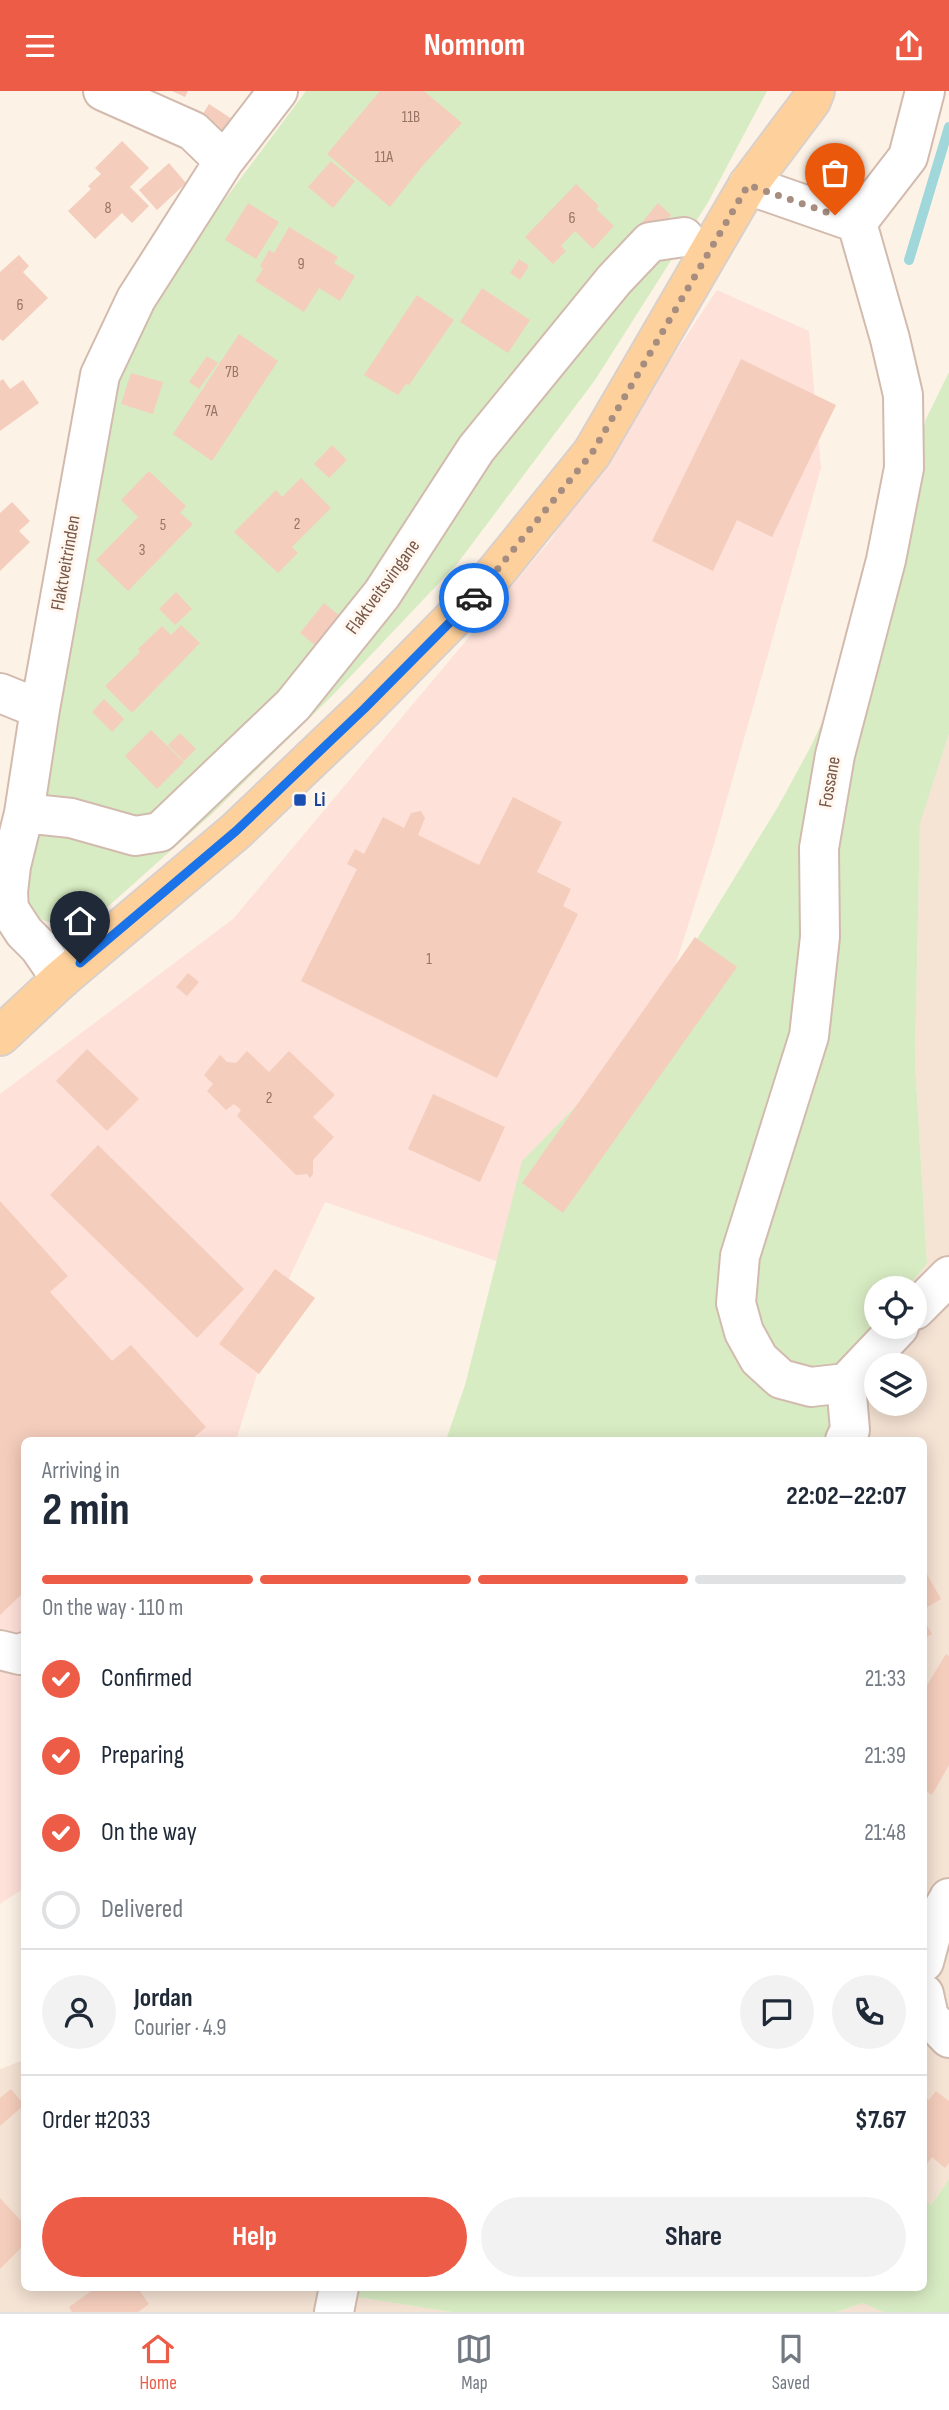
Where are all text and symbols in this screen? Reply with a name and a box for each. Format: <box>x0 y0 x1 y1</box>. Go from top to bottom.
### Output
text: Nomnom <box>424 26 525 65</box>
icon: menu <box>21 27 59 65</box>
icon: share <box>890 27 928 65</box>
house number: 11B <box>402 108 420 127</box>
pin <box>805 143 865 215</box>
house number: 11A <box>375 148 393 167</box>
icon: bag <box>816 154 854 192</box>
house number: 8 <box>104 199 112 218</box>
house number: 6 <box>568 209 576 228</box>
house number: 9 <box>297 255 305 274</box>
house number: 6 <box>16 296 24 315</box>
house number: 7B <box>225 363 239 382</box>
house number: 7A <box>205 402 218 421</box>
street label: Flaktveitrinden <box>46 514 86 612</box>
house number: 2 <box>294 515 300 534</box>
house number: 5 <box>160 516 166 535</box>
street label: Flaktveitsvingane <box>341 535 425 639</box>
house number: 3 <box>139 541 145 560</box>
courier <box>439 563 509 633</box>
icon: car <box>455 579 493 617</box>
street label: Fossane <box>814 755 846 809</box>
place label: Li <box>314 789 325 812</box>
marker: Li <box>292 792 308 808</box>
pin <box>50 891 110 963</box>
icon: home <box>61 902 99 940</box>
house number: 1 <box>426 950 432 969</box>
house number: 2 <box>266 1089 272 1108</box>
map controls <box>864 1276 927 1416</box>
button: locate <box>864 1276 927 1339</box>
button: layers <box>864 1353 927 1416</box>
text: Arriving in <box>42 1457 120 1485</box>
text: 22:02–22:07 <box>786 1481 906 1512</box>
text: 2 min <box>42 1483 130 1538</box>
text: On the way · 110 m <box>42 1594 183 1622</box>
icon: check <box>42 1660 80 1698</box>
text: Confirmed <box>101 1663 192 1694</box>
text: 21:33 <box>865 1665 906 1693</box>
icon: check <box>42 1737 80 1775</box>
text: Preparing <box>101 1740 184 1771</box>
text: 21:39 <box>864 1742 906 1770</box>
icon: check <box>42 1814 80 1852</box>
text: On the way <box>101 1817 197 1848</box>
text: 21:48 <box>864 1819 906 1847</box>
text: Delivered <box>101 1894 183 1925</box>
button: person <box>42 1975 116 2049</box>
button: chat <box>740 1975 814 2049</box>
button: phone <box>832 1975 906 2049</box>
text: Jordan <box>134 1983 192 2014</box>
text: Courier · 4.9 <box>134 2014 226 2042</box>
text: Order #2033 <box>42 2105 151 2136</box>
text: $7.67 <box>855 2105 906 2136</box>
button: Help <box>42 2197 467 2277</box>
button: Share <box>481 2197 906 2277</box>
tab: Home <box>139 2330 177 2395</box>
tab: Map <box>455 2330 493 2395</box>
tab: Saved <box>772 2330 810 2395</box>

